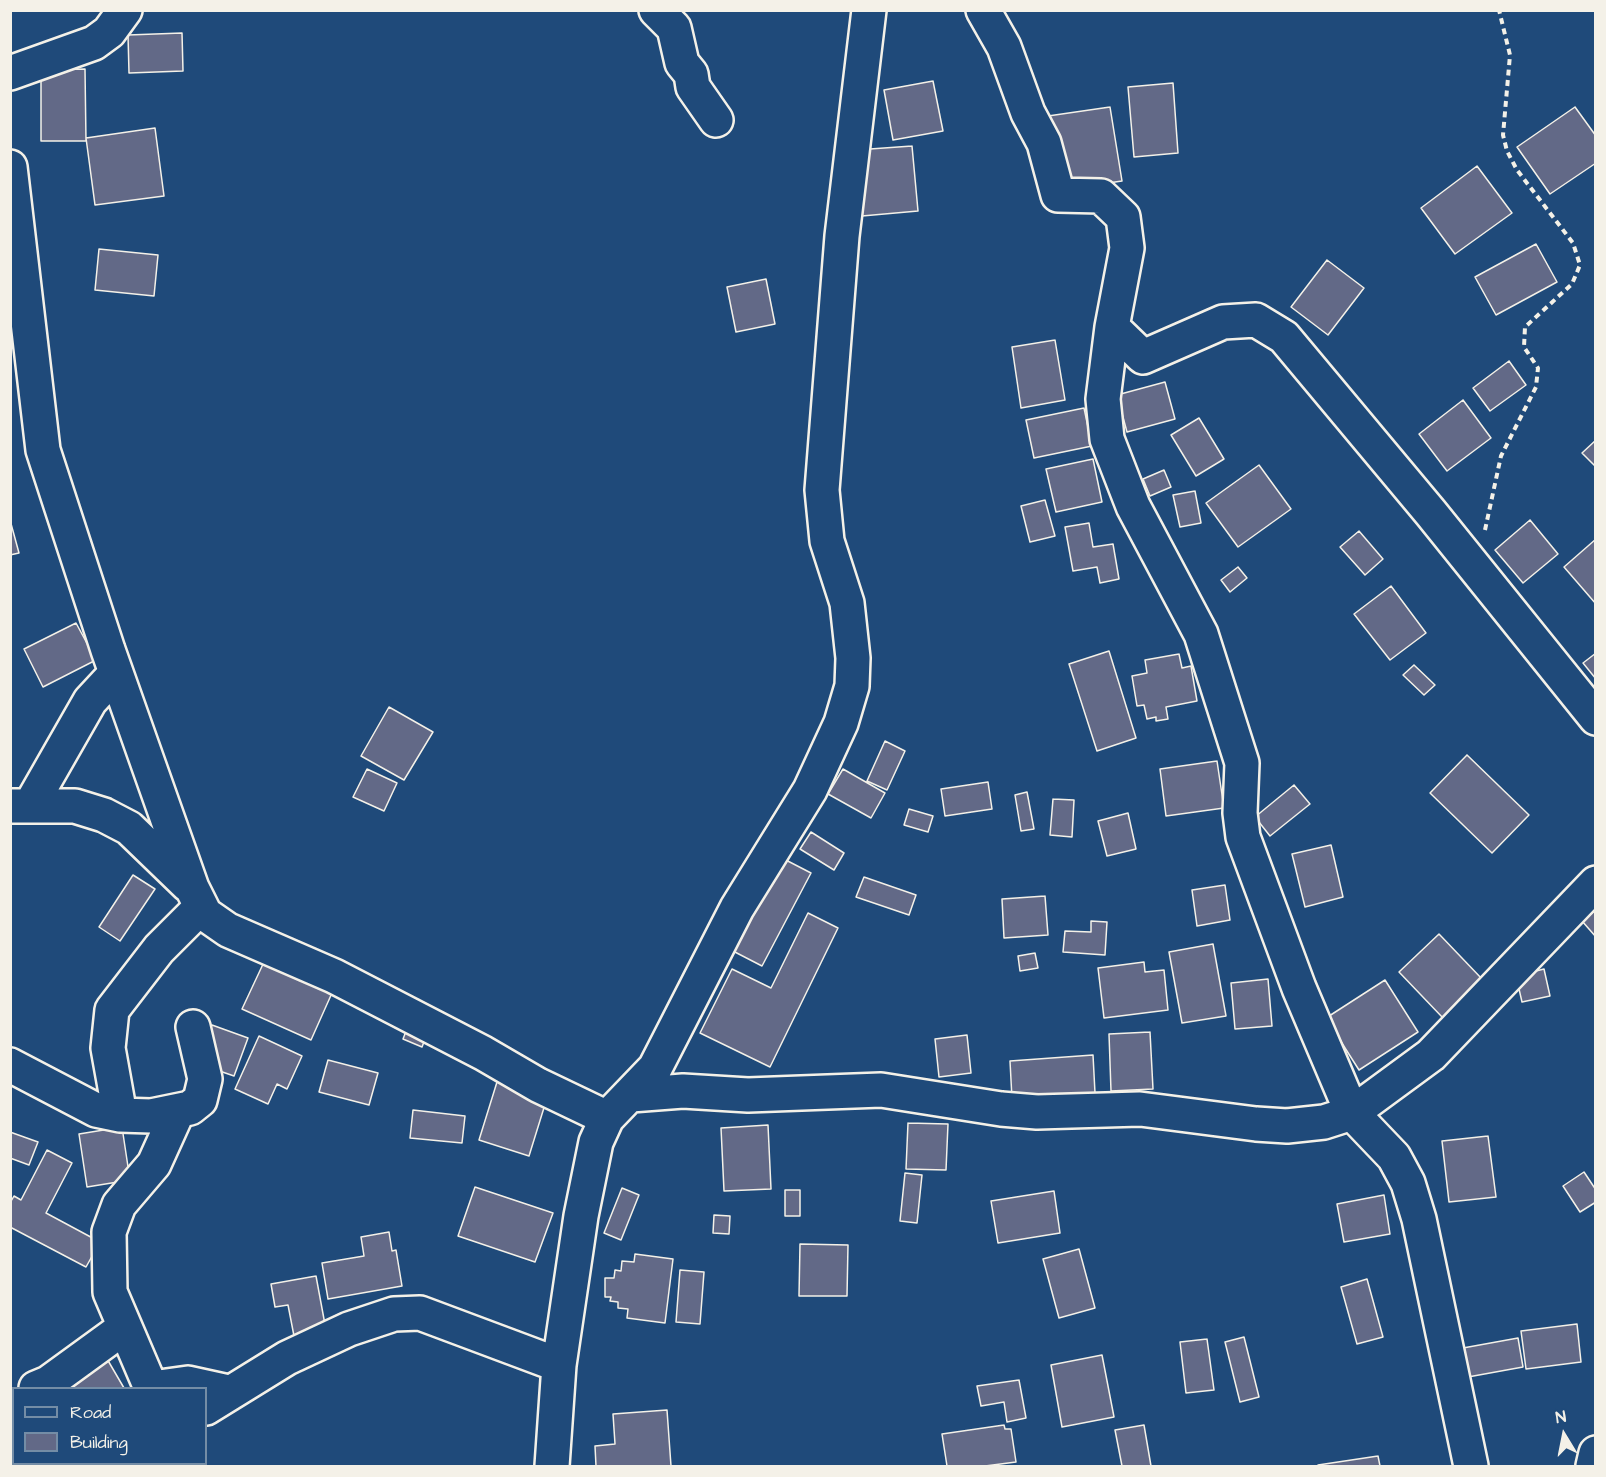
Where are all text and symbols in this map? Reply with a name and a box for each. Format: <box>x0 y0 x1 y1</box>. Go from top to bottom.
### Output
legend <box>12 1387 207 1465</box>
text: Road <box>70 1400 111 1425</box>
north arrow <box>1534 1405 1594 1465</box>
text: N <box>1554 1406 1568 1429</box>
text: Building <box>70 1430 128 1455</box>

